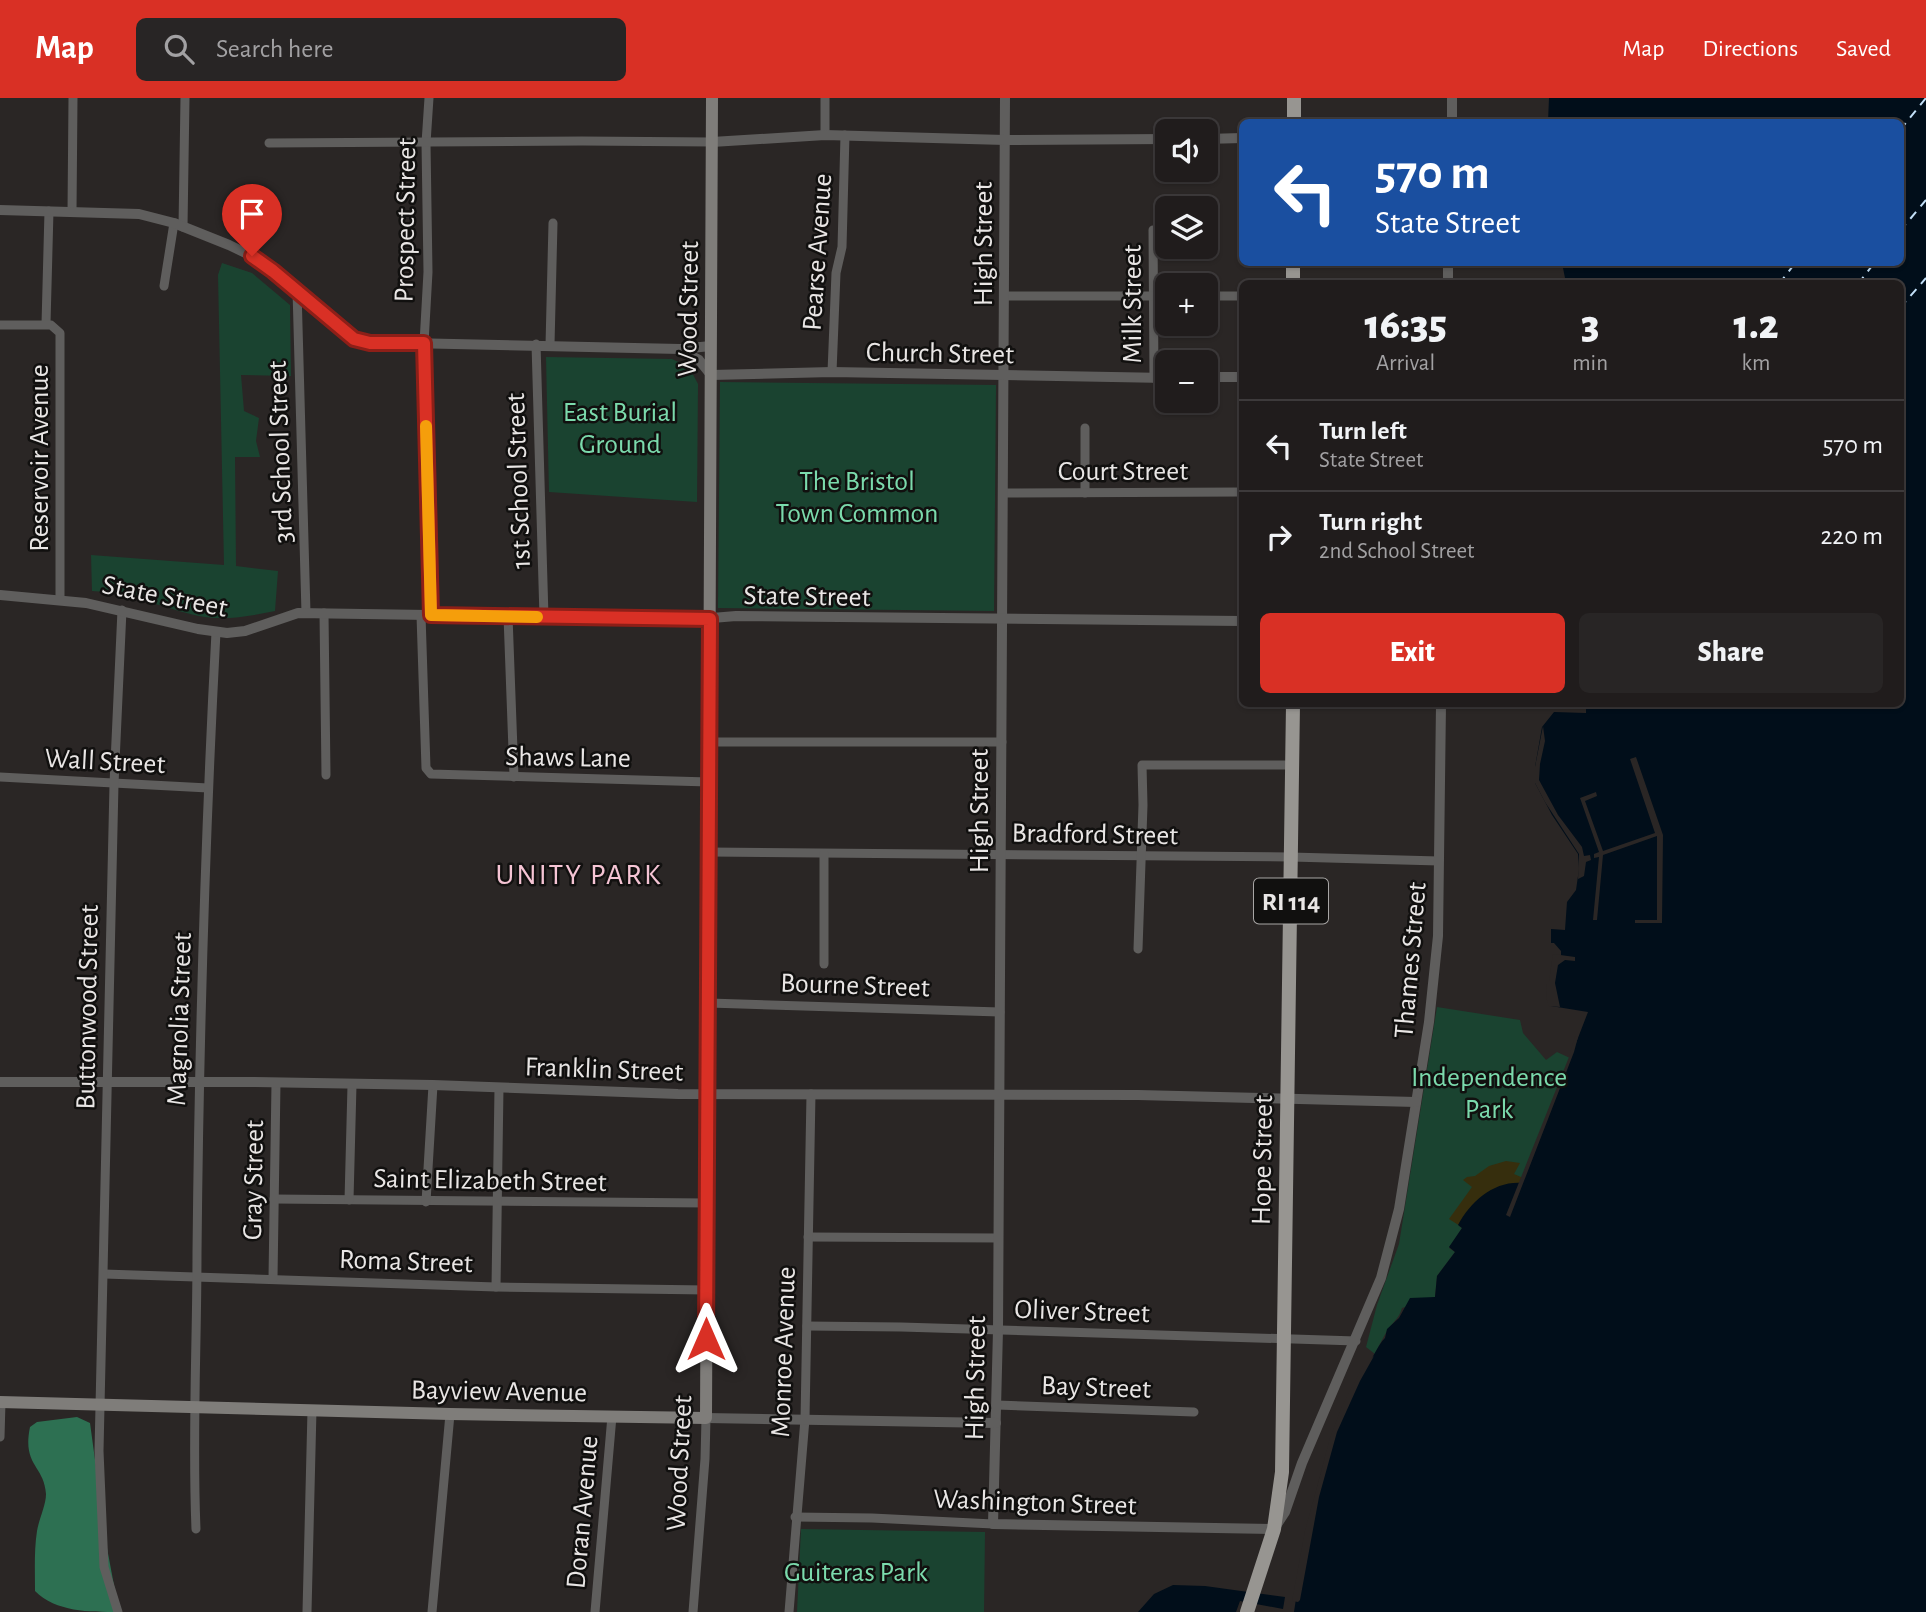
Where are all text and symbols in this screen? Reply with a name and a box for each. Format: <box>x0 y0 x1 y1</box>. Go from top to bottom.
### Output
search box <box>136 18 626 81</box>
icon: search <box>160 30 198 68</box>
text: Map <box>35 32 94 65</box>
text: Search here <box>216 36 334 62</box>
text: Map <box>1622 37 1664 61</box>
text: Directions <box>1702 37 1798 61</box>
text: Saved <box>1836 37 1891 61</box>
map controls <box>1155 119 1218 413</box>
button: sound <box>1155 119 1218 182</box>
street label: Prospect Street <box>391 137 421 303</box>
icon: left <box>1260 147 1351 238</box>
text: 570 m <box>1375 149 1490 198</box>
street label: Pearse Avenue <box>799 173 837 332</box>
street label: High Street <box>970 182 998 306</box>
pin <box>222 184 282 256</box>
icon: arrive <box>233 195 271 233</box>
button: layers <box>1155 196 1218 259</box>
text: State Street <box>1375 207 1520 239</box>
street label: Wood Street <box>674 241 704 377</box>
street label: Milk Street <box>1119 244 1147 364</box>
button: + <box>1155 273 1218 336</box>
text: 16:35 <box>1364 304 1447 346</box>
text: 3 <box>1581 304 1599 346</box>
text: 1.2 <box>1733 304 1779 346</box>
street label: Church Street <box>866 339 1014 369</box>
button: − <box>1155 350 1218 413</box>
text: Arrival <box>1376 352 1435 375</box>
text: min <box>1572 352 1608 375</box>
text: km <box>1742 352 1770 375</box>
street label: 3rd School Street <box>264 360 298 544</box>
street label: Reservoir Avenue <box>26 364 54 552</box>
street label: 1st School Street <box>502 392 536 570</box>
park label: East Burial Ground <box>563 399 677 459</box>
text: Turn left <box>1319 418 1407 444</box>
icon: left <box>1260 427 1298 465</box>
text: 570 m <box>1822 432 1883 458</box>
text: State Street <box>1319 449 1423 472</box>
street label: Court Street <box>1058 458 1188 486</box>
park label: The Bristol Town Common <box>775 468 939 528</box>
text: Turn right <box>1319 509 1422 535</box>
icon: right <box>1260 518 1298 556</box>
text: 220 m <box>1821 523 1883 549</box>
text: 2nd School Street <box>1319 540 1474 563</box>
street label: State Street <box>100 571 230 623</box>
street label: State Street <box>743 582 871 612</box>
button: Exit <box>1260 613 1565 693</box>
button: Share <box>1579 613 1883 693</box>
street label: Shaws Lane <box>505 743 631 773</box>
street label: Wall Street <box>44 745 166 779</box>
street label: High Street <box>966 749 994 873</box>
street label: Bradford Street <box>1012 820 1178 850</box>
district label: UNITY PARK <box>496 860 662 890</box>
road number: RI 114 <box>1254 878 1328 923</box>
street label: Thames Street <box>1390 881 1432 1040</box>
street label: Buttonwood Street <box>72 904 104 1110</box>
street label: Magnolia Street <box>163 932 197 1106</box>
street label: Bourne Street <box>780 969 930 1003</box>
street label: Franklin Street <box>524 1053 684 1087</box>
park label: Independence Park <box>1411 1064 1567 1124</box>
street label: Hope Street <box>1248 1095 1278 1225</box>
street label: Gray Street <box>239 1120 269 1240</box>
street label: Saint Elizabeth Street <box>373 1165 607 1197</box>
street label: Roma Street <box>339 1246 473 1278</box>
street label: Monroe Avenue <box>767 1266 801 1438</box>
street label: Oliver Street <box>1014 1296 1150 1328</box>
position arrow <box>669 1302 743 1376</box>
street label: High Street <box>961 1315 991 1441</box>
street label: Bay Street <box>1040 1372 1151 1404</box>
street label: Bayview Avenue <box>411 1376 587 1408</box>
street label: Wood Street <box>662 1394 698 1532</box>
street label: Doran Avenue <box>562 1434 604 1590</box>
street label: Washington Street <box>933 1485 1137 1521</box>
park label: Guiteras Park <box>784 1559 928 1587</box>

